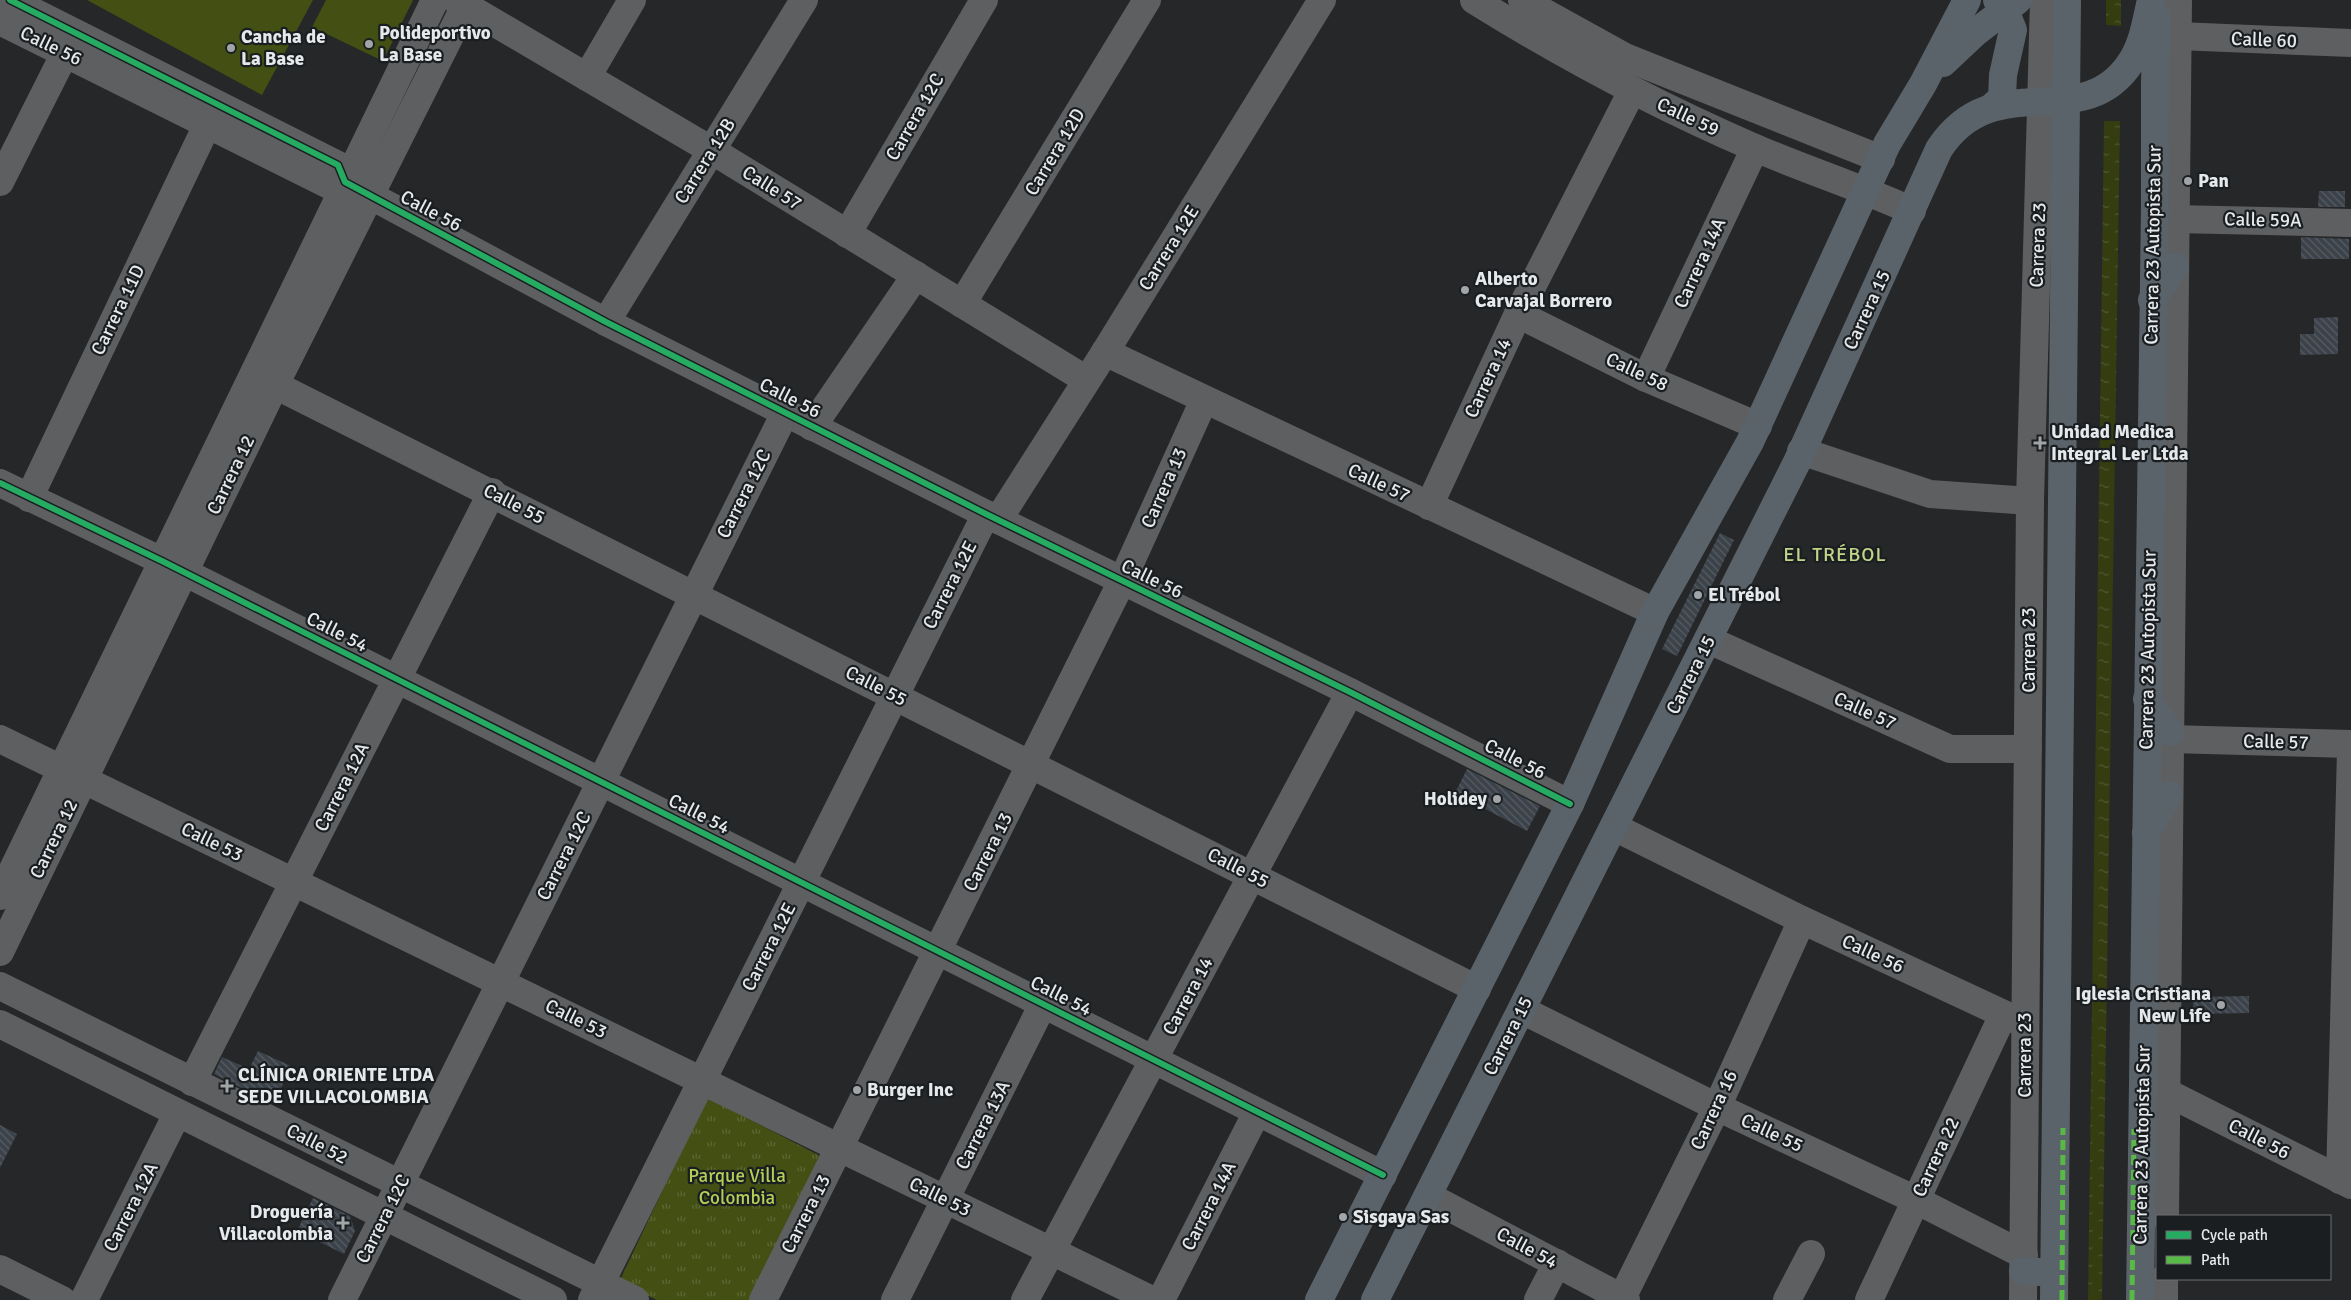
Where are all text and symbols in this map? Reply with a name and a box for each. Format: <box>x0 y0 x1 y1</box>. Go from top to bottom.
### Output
street label: Calle 56 <box>16 21 86 71</box>
place label: Polideportivo La Base <box>379 21 491 67</box>
place label: Cancha de La Base <box>241 25 326 71</box>
street label: Calle 60 <box>2231 27 2297 53</box>
marker: Polideportivo La Base <box>363 38 375 50</box>
marker: Cancha de La Base <box>225 42 237 54</box>
street label: Carrera 12C <box>880 69 950 165</box>
street label: Calle 59 <box>1653 92 1723 142</box>
street label: Carrera 12D <box>1020 104 1090 200</box>
street label: Carrera 12B <box>669 114 741 208</box>
street label: Carrera 23 Autopista Sur <box>2139 145 2167 345</box>
street label: Calle 57 <box>738 160 806 216</box>
place label: Pan <box>2198 169 2229 193</box>
marker: Pan <box>2182 175 2194 187</box>
street label: Calle 56 <box>396 185 466 237</box>
street label: Carrera 12E <box>1133 201 1205 295</box>
street label: Carrera 23 <box>2025 202 2051 288</box>
street label: Calle 59A <box>2224 207 2302 233</box>
street label: Carrera 14A <box>1669 214 1732 312</box>
street label: Carrera 11D <box>86 261 150 359</box>
street label: Carrera 15 <box>1838 266 1896 354</box>
place label: Alberto Carvajal Borrero <box>1475 267 1612 313</box>
marker: Alberto Carvajal Borrero <box>1459 284 1471 296</box>
street label: Carrera 14 <box>1459 334 1517 422</box>
street label: Calle 58 <box>1602 347 1672 397</box>
street label: Calle 56 <box>755 372 825 424</box>
place label: Unidad Medica Integral Ler Ltda <box>2051 420 2189 466</box>
street label: Carrera 12 <box>202 431 260 519</box>
marker: Unidad Medica Integral Ler Ltda <box>2033 436 2047 450</box>
street label: Carrera 13 <box>1136 444 1192 532</box>
street label: Carrera 12C <box>711 445 777 543</box>
street label: Calle 57 <box>1344 458 1414 508</box>
street label: Calle 55 <box>479 478 549 530</box>
street label: Carrera 12E <box>918 537 982 633</box>
district label: EL TRÉBOL <box>1783 542 1887 567</box>
street label: Carrera 23 Autopista Sur <box>2134 550 2162 750</box>
street label: Calle 56 <box>1117 554 1187 604</box>
place label: El Trébol <box>1708 583 1781 607</box>
marker: El Trébol <box>1692 589 1704 601</box>
street label: Calle 54 <box>302 606 372 658</box>
street label: Carrera 23 <box>2017 607 2041 693</box>
street label: Carrera 15 <box>1661 632 1721 718</box>
street label: Calle 55 <box>841 660 911 712</box>
street label: Calle 57 <box>1830 687 1900 735</box>
street label: Calle 57 <box>2243 729 2309 755</box>
street label: Calle 56 <box>1480 733 1550 785</box>
street label: Carrera 12A <box>309 738 375 836</box>
place label: Holidey <box>1424 787 1488 811</box>
street label: Calle 54 <box>664 788 734 840</box>
marker: Holidey <box>1491 793 1503 805</box>
street label: Carrera 12 <box>25 795 83 883</box>
street label: Carrera 12C <box>531 807 597 905</box>
street label: Carrera 13 <box>958 809 1018 895</box>
street label: Calle 53 <box>177 817 247 867</box>
street label: Calle 55 <box>1203 842 1273 894</box>
street label: Carrera 12E <box>737 899 801 995</box>
street label: Calle 56 <box>1838 929 1908 979</box>
street label: Carrera 14 <box>1157 953 1219 1039</box>
street label: Calle 54 <box>1026 970 1096 1022</box>
place label: Iglesia Cristiana New Life <box>2075 982 2211 1028</box>
street label: Carrera 15 <box>1478 993 1538 1079</box>
street label: Calle 53 <box>541 994 611 1044</box>
marker: Iglesia Cristiana New Life <box>2215 999 2227 1011</box>
street label: Carrera 23 <box>2013 1012 2037 1098</box>
street label: Carrera 23 Autopista Sur <box>2128 1045 2156 1245</box>
place label: CLÍNICA ORIENTE LTDA SEDE VILLACOLOMBIA <box>238 1063 434 1109</box>
street label: Carrera 16 <box>1685 1066 1743 1154</box>
street label: Carrera 13A <box>950 1076 1016 1174</box>
place label: Burger Inc <box>867 1078 953 1102</box>
marker: CLÍNICA ORIENTE LTDA SEDE VILLACOLOMBIA <box>220 1079 234 1093</box>
marker: Burger Inc <box>851 1084 863 1096</box>
street label: Calle 55 <box>1737 1108 1807 1158</box>
street label: Carrera 22 <box>1907 1113 1965 1201</box>
street label: Calle 56 <box>2224 1113 2294 1165</box>
street label: Calle 52 <box>282 1118 352 1170</box>
street label: Carrera 14A <box>1176 1157 1242 1255</box>
street label: Carrera 12A <box>98 1158 164 1256</box>
park label: Parque Villa Colombia <box>688 1164 786 1210</box>
street label: Carrera 12C <box>350 1170 416 1268</box>
street label: Carrera 13 <box>776 1171 836 1257</box>
street label: Calle 53 <box>905 1172 975 1222</box>
place label: Droguería Villacolombia <box>219 1200 333 1246</box>
place label: Sisgaya Sas <box>1353 1205 1449 1229</box>
marker: Sisgaya Sas <box>1337 1211 1349 1223</box>
legend <box>2156 1215 2331 1280</box>
marker: Droguería Villacolombia <box>337 1217 349 1229</box>
street label: Calle 54 <box>1492 1222 1562 1274</box>
text: Cycle path <box>2201 1226 2268 1244</box>
text: Path <box>2201 1251 2230 1269</box>

